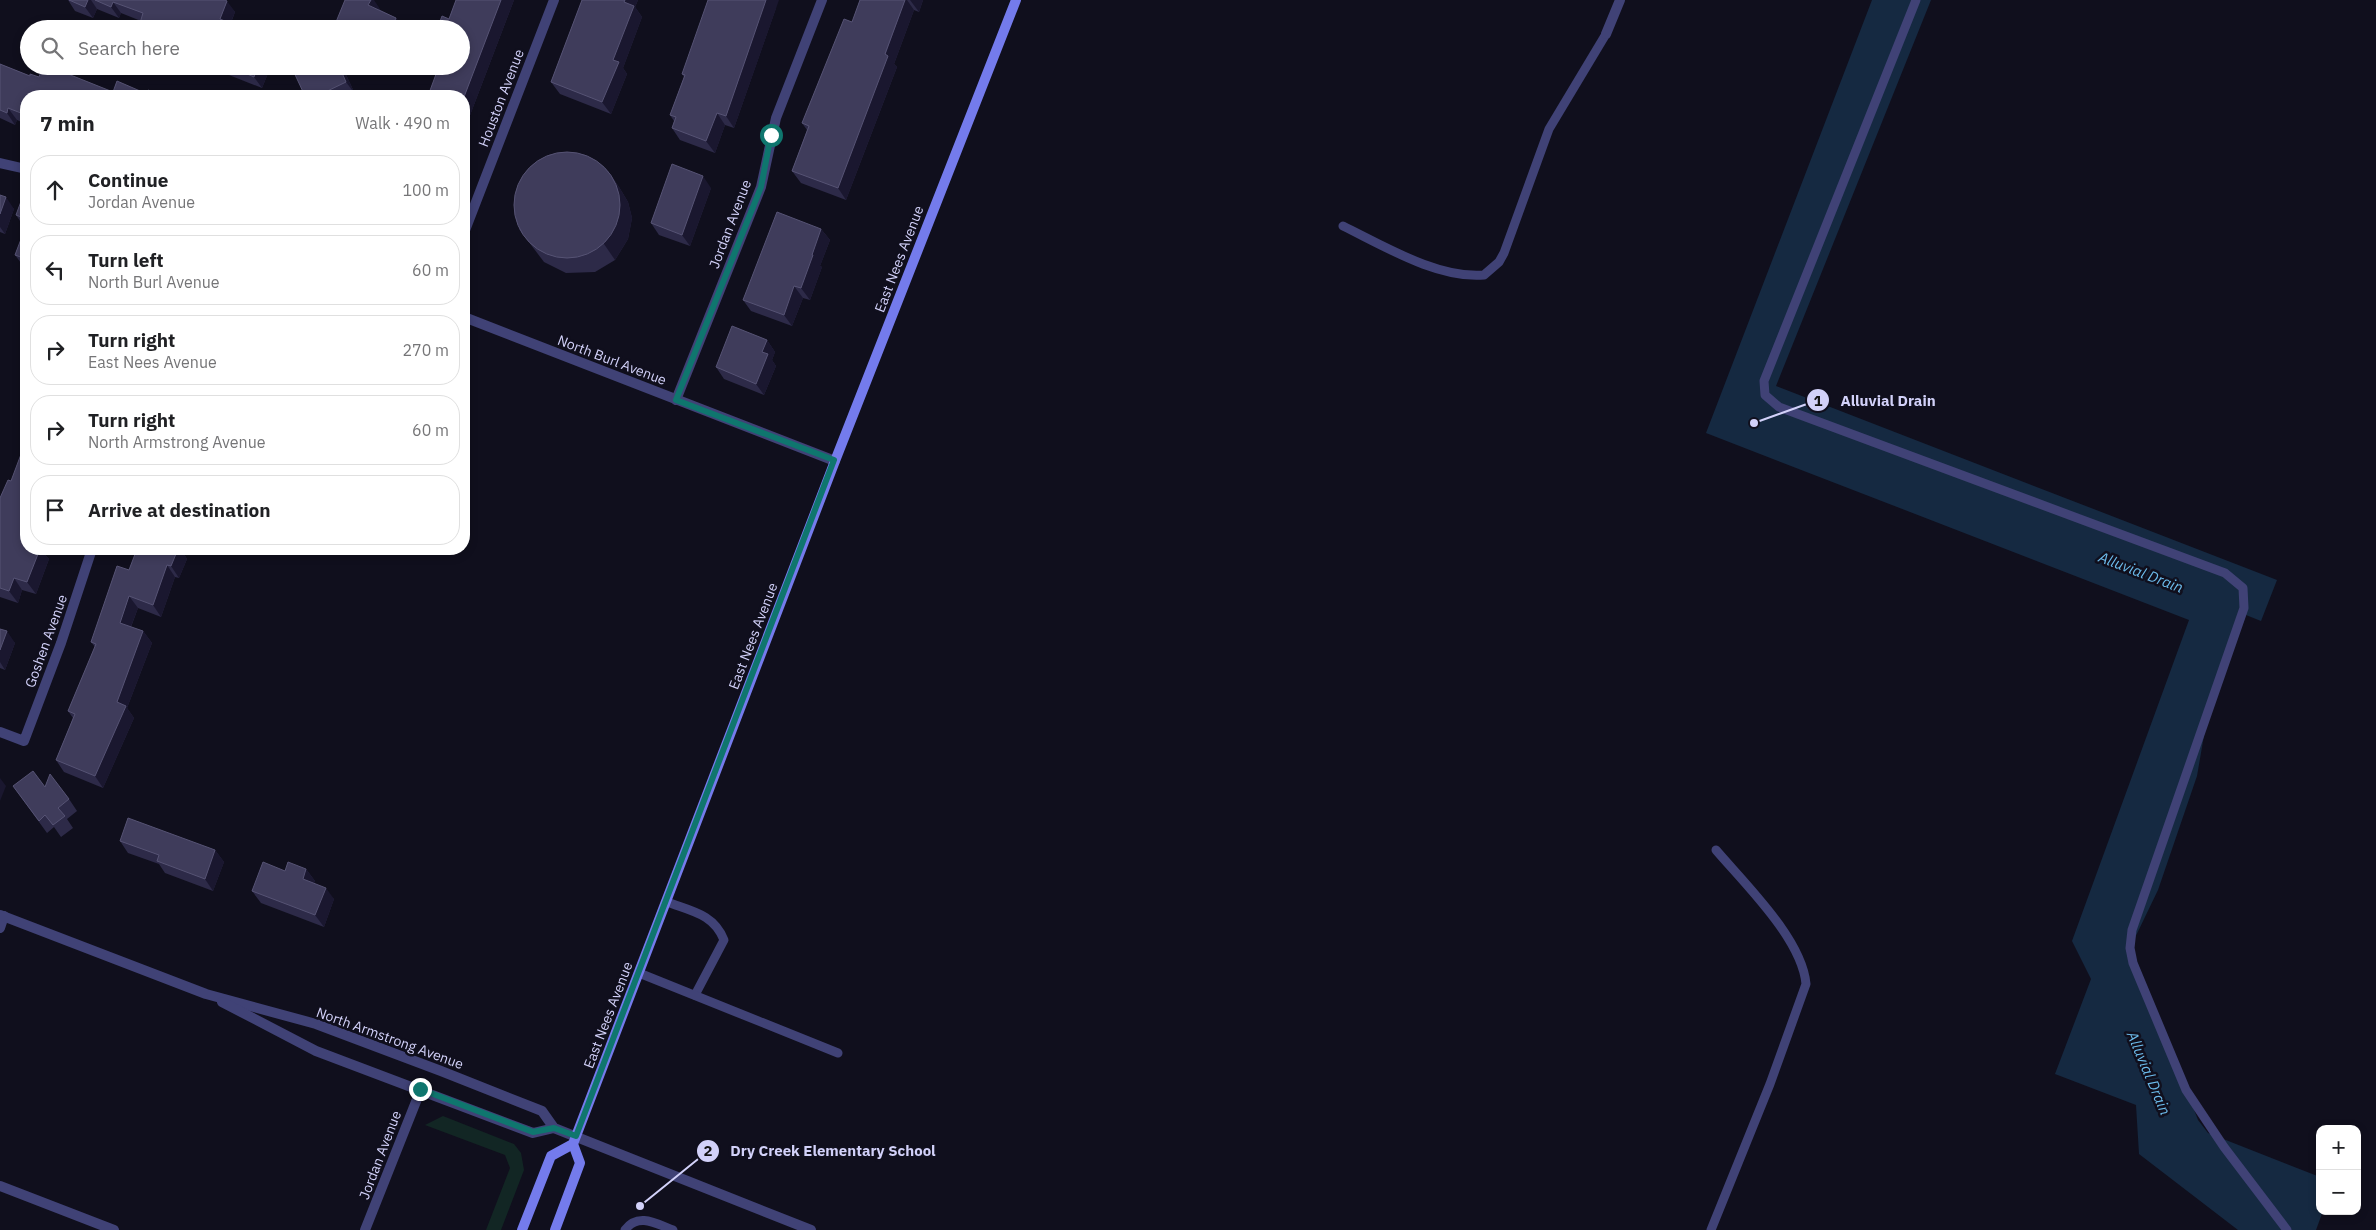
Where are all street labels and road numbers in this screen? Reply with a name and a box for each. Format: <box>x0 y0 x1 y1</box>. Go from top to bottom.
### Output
street label: Houston Avenue <box>474 46 528 149</box>
street label: Jordan Avenue <box>705 177 755 271</box>
street label: East Nees Avenue <box>870 203 928 315</box>
street label: North Burl Avenue <box>555 331 669 389</box>
street label: East Nees Avenue <box>724 580 782 692</box>
street label: Goshen Avenue <box>21 592 71 690</box>
street label: East Nees Avenue <box>579 959 637 1071</box>
street label: North Armstrong Avenue <box>314 1003 466 1073</box>
street label: Jordan Avenue <box>355 1108 405 1202</box>

